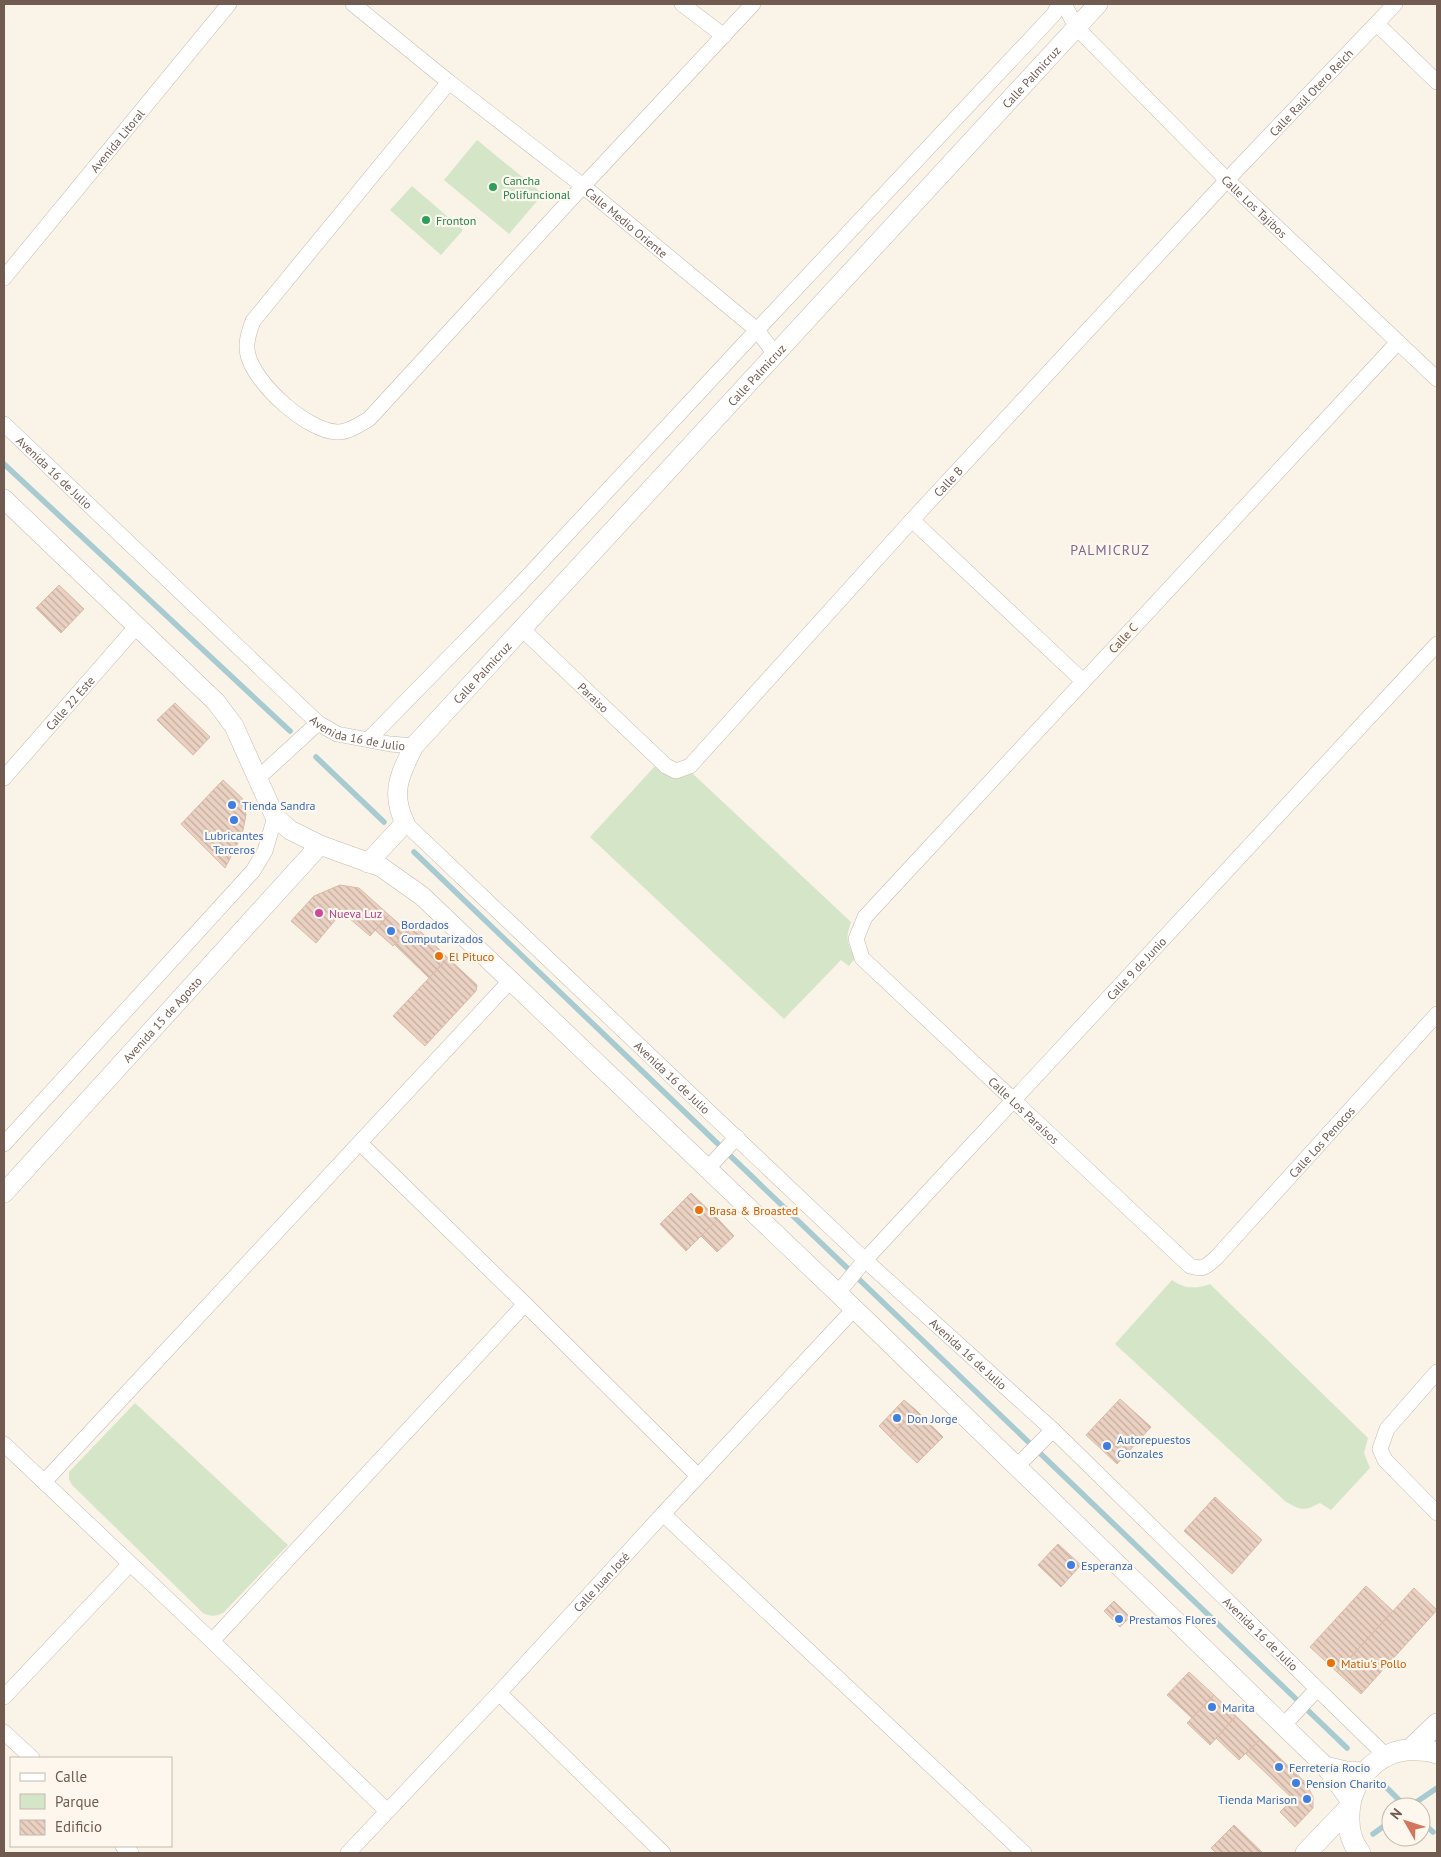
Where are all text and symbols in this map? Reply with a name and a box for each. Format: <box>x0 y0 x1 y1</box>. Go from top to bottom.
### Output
street label: Calle Palmicruz <box>999 43 1063 111</box>
street label: Calle Raúl Otero Reich <box>1266 45 1356 139</box>
street label: Avenida Litoral <box>87 105 148 175</box>
street label: Calle Los Tajibos <box>1219 172 1291 241</box>
place label: Cancha Polifuncional <box>503 173 571 202</box>
marker: Cancha Polifuncional <box>487 181 499 193</box>
street label: Calle Medio Oriente <box>583 184 671 260</box>
place label: Fronton <box>436 213 476 228</box>
marker: Fronton <box>420 214 432 226</box>
street label: Calle Palmicruz <box>724 340 789 409</box>
street label: Avenida 16 de Julio <box>14 433 96 512</box>
street label: Calle B <box>930 463 966 500</box>
district label: PALMICRUZ <box>1070 541 1150 559</box>
street label: Calle C <box>1105 620 1141 656</box>
street label: Calle Palmicruz <box>450 638 514 707</box>
street label: Calle 22 Este <box>42 673 97 733</box>
street label: Paraiso <box>575 679 612 715</box>
street label: Avenida 16 de Julio <box>307 712 406 753</box>
place label: Tienda Sandra <box>242 798 316 813</box>
marker: Tienda Sandra <box>226 799 238 811</box>
marker: Lubricantes Terceros <box>228 814 240 826</box>
place label: Lubricantes Terceros <box>204 828 264 857</box>
place label: Nueva Luz <box>329 906 382 921</box>
marker: Nueva Luz <box>313 907 325 919</box>
place label: Bordados Computarizados <box>401 917 483 946</box>
marker: Bordados Computarizados <box>385 925 397 937</box>
street label: Calle 9 de Junio <box>1103 933 1169 1003</box>
place label: El Pituco <box>449 949 494 964</box>
marker: El Pituco <box>433 950 445 962</box>
street label: Avenida 15 de Agosto <box>119 973 205 1065</box>
street label: Avenida 16 de Julio <box>631 1038 714 1117</box>
street label: Calle Los Paraísos <box>986 1073 1062 1147</box>
street label: Calle Los Penocos <box>1285 1103 1358 1180</box>
place label: Brasa & Broasted <box>709 1203 798 1218</box>
marker: Brasa & Broasted <box>693 1204 705 1216</box>
street label: Avenida 16 de Julio <box>927 1315 1010 1392</box>
place label: Don Jorge <box>907 1411 958 1426</box>
marker: Don Jorge <box>891 1412 903 1424</box>
place label: Autorepuestos Gonzales <box>1117 1432 1191 1461</box>
marker: Autorepuestos Gonzales <box>1101 1440 1113 1452</box>
street label: Calle Juan José <box>570 1549 632 1615</box>
place label: Esperanza <box>1081 1558 1133 1573</box>
marker: Esperanza <box>1065 1559 1077 1571</box>
street label: Avenida 16 de Julio <box>1220 1594 1302 1674</box>
place label: Prestamos Flores <box>1129 1612 1216 1627</box>
marker: Prestamos Flores <box>1113 1613 1125 1625</box>
place label: Matiu's Pollo <box>1341 1656 1406 1671</box>
marker: Matiu's Pollo <box>1325 1657 1337 1669</box>
place label: Marita <box>1222 1700 1255 1715</box>
marker: Marita <box>1206 1701 1218 1713</box>
legend <box>10 1757 172 1847</box>
place label: Ferretería Rocio <box>1289 1760 1370 1775</box>
marker: Ferretería Rocio <box>1273 1761 1285 1773</box>
text: Calle <box>55 1767 87 1786</box>
place label: Pension Charito <box>1306 1776 1386 1791</box>
marker: Pension Charito <box>1290 1777 1302 1789</box>
text: Parque <box>55 1792 99 1811</box>
place label: Tienda Marison <box>1218 1792 1297 1807</box>
marker: Tienda Marison <box>1301 1793 1313 1805</box>
north arrow <box>1381 1797 1431 1847</box>
text: N <box>1386 1805 1406 1823</box>
text: Edificio <box>55 1817 102 1836</box>

